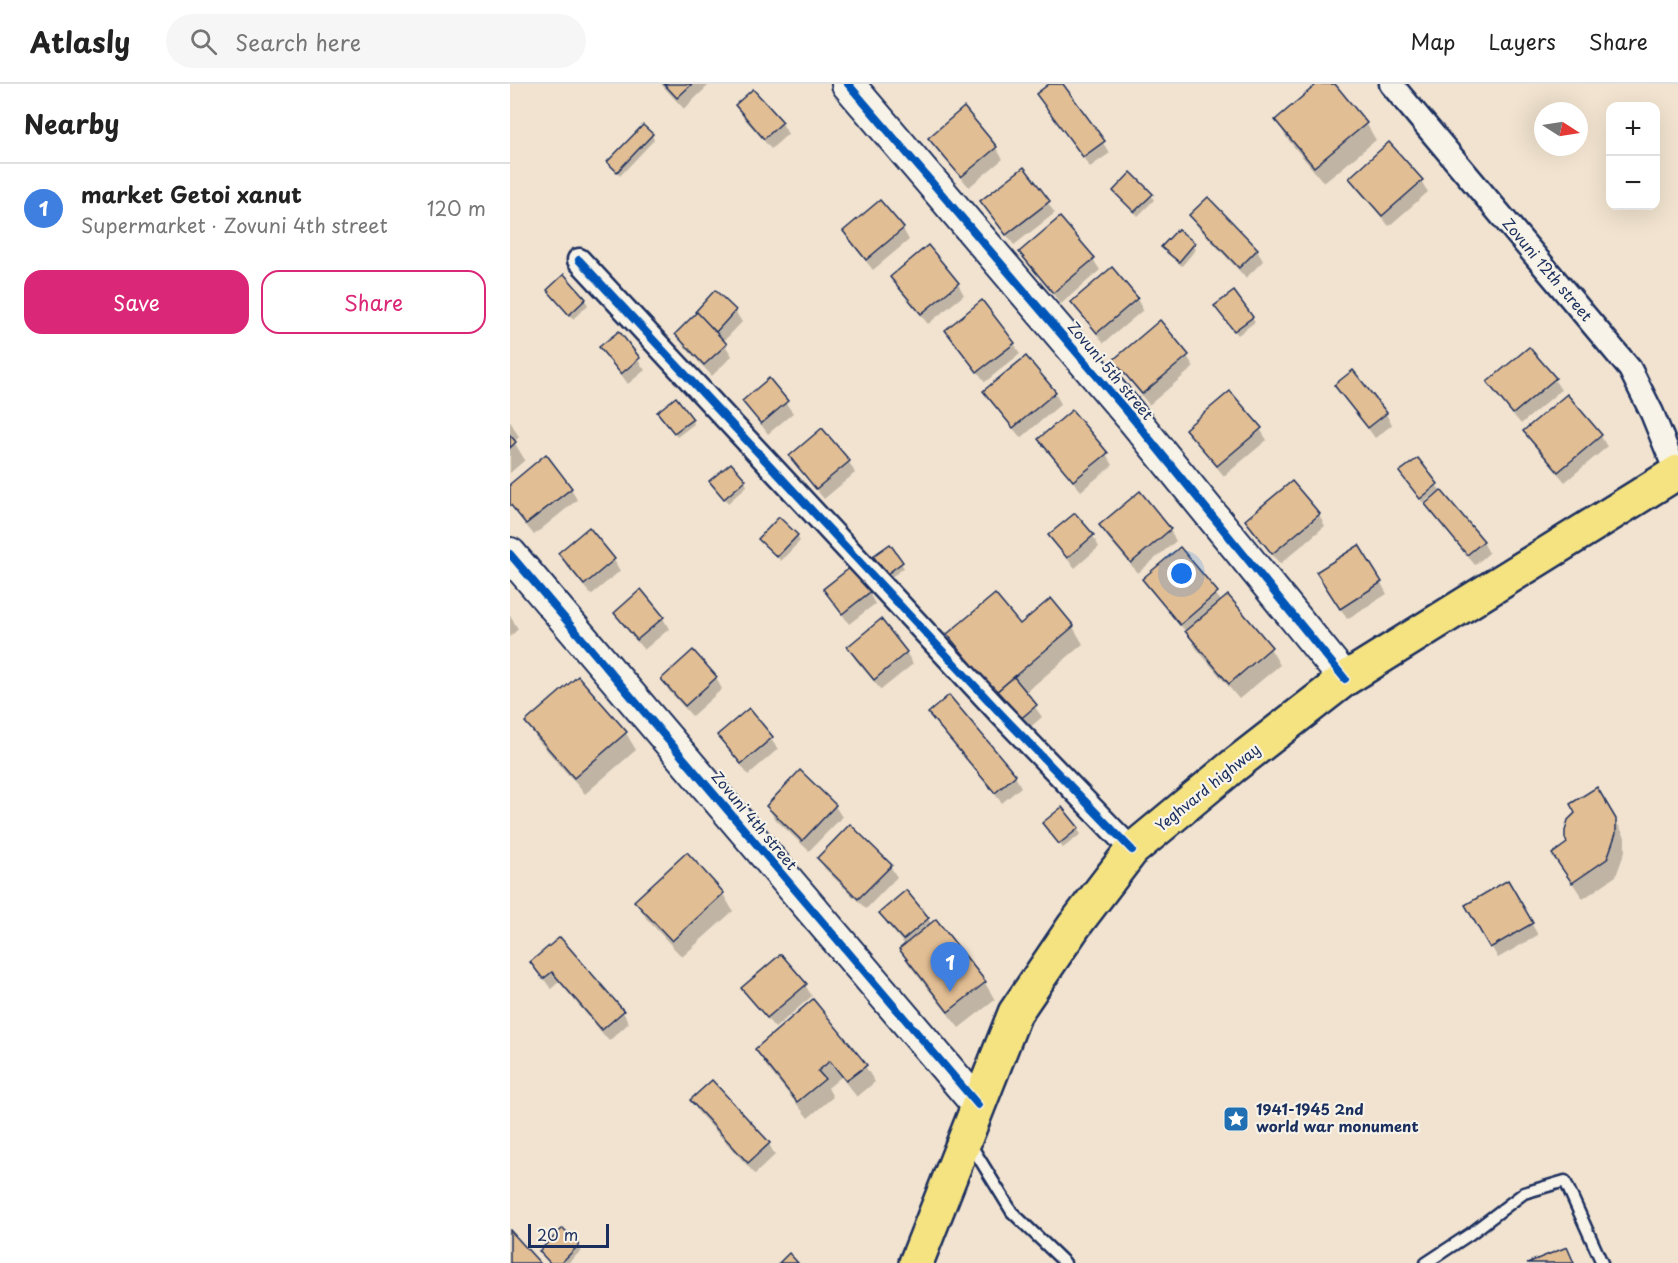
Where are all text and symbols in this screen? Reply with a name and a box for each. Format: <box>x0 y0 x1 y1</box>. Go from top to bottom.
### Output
search box <box>166 14 586 68</box>
text: Atlasly <box>30 20 130 63</box>
icon: search <box>187 25 220 58</box>
text: Search here <box>235 25 361 58</box>
text: Map <box>1411 25 1455 57</box>
text: Layers <box>1488 25 1556 57</box>
text: Share <box>1589 25 1648 57</box>
north arrow <box>1534 102 1588 156</box>
map controls <box>1606 102 1660 210</box>
button: + <box>1606 102 1660 156</box>
text: Nearby <box>24 104 119 143</box>
button: − <box>1606 156 1660 210</box>
text: market Getoi xanut <box>81 177 302 210</box>
text: 1 <box>39 193 48 223</box>
text: 120 m <box>427 193 486 223</box>
text: Supermarket · Zovuni 4th street <box>81 210 388 240</box>
street label: Zovuni 12th street <box>1498 212 1599 326</box>
button: Save <box>24 270 249 334</box>
button: Share <box>261 270 486 334</box>
street label: Zovuni 5th street <box>1063 316 1159 424</box>
your location <box>1167 559 1196 588</box>
street label: Yeghvard highway <box>1150 737 1265 836</box>
street label: Zovuni 4th street <box>707 765 804 875</box>
pin: 1 <box>930 942 970 992</box>
place label: 1941-1945 2nd world war monument <box>1256 1097 1419 1137</box>
place icon: 1941-1945 2nd world war monument <box>1221 1104 1251 1134</box>
scale bar <box>528 1221 609 1248</box>
text: 20 m <box>537 1222 578 1246</box>

